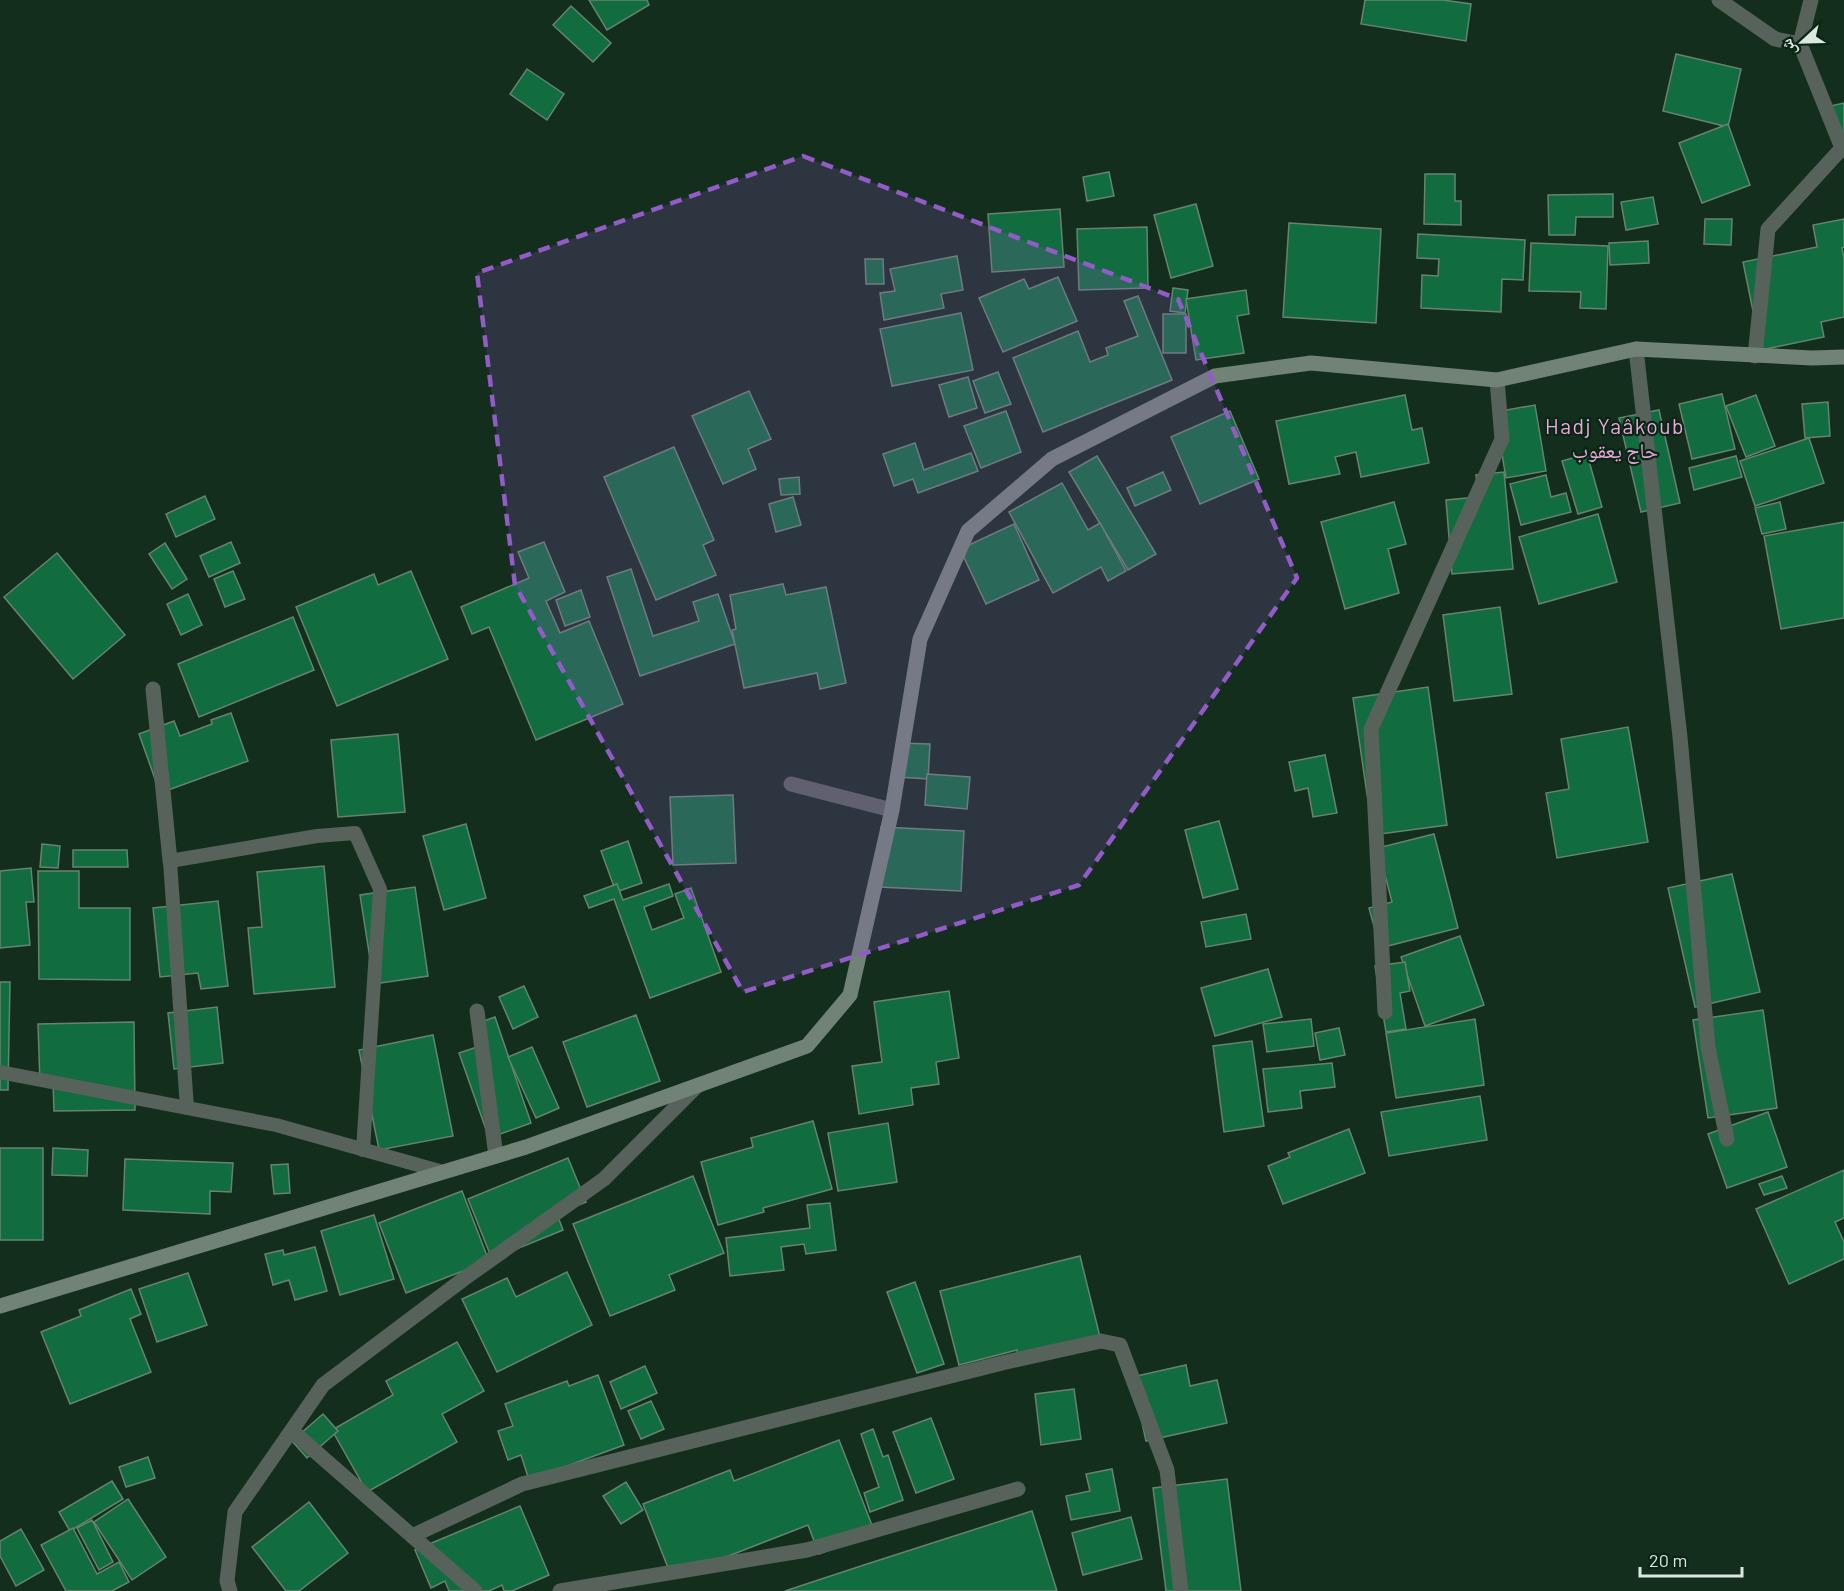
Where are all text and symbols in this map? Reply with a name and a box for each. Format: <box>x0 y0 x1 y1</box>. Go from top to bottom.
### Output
north arrow <box>1772 12 1832 72</box>
text: ش <box>1776 36 1801 59</box>
district label: Hadj Yaâkoub حاج يعقوب <box>1545 413 1685 464</box>
scale bar <box>1640 1540 1742 1578</box>
text: 20 m <box>1649 1549 1687 1571</box>

